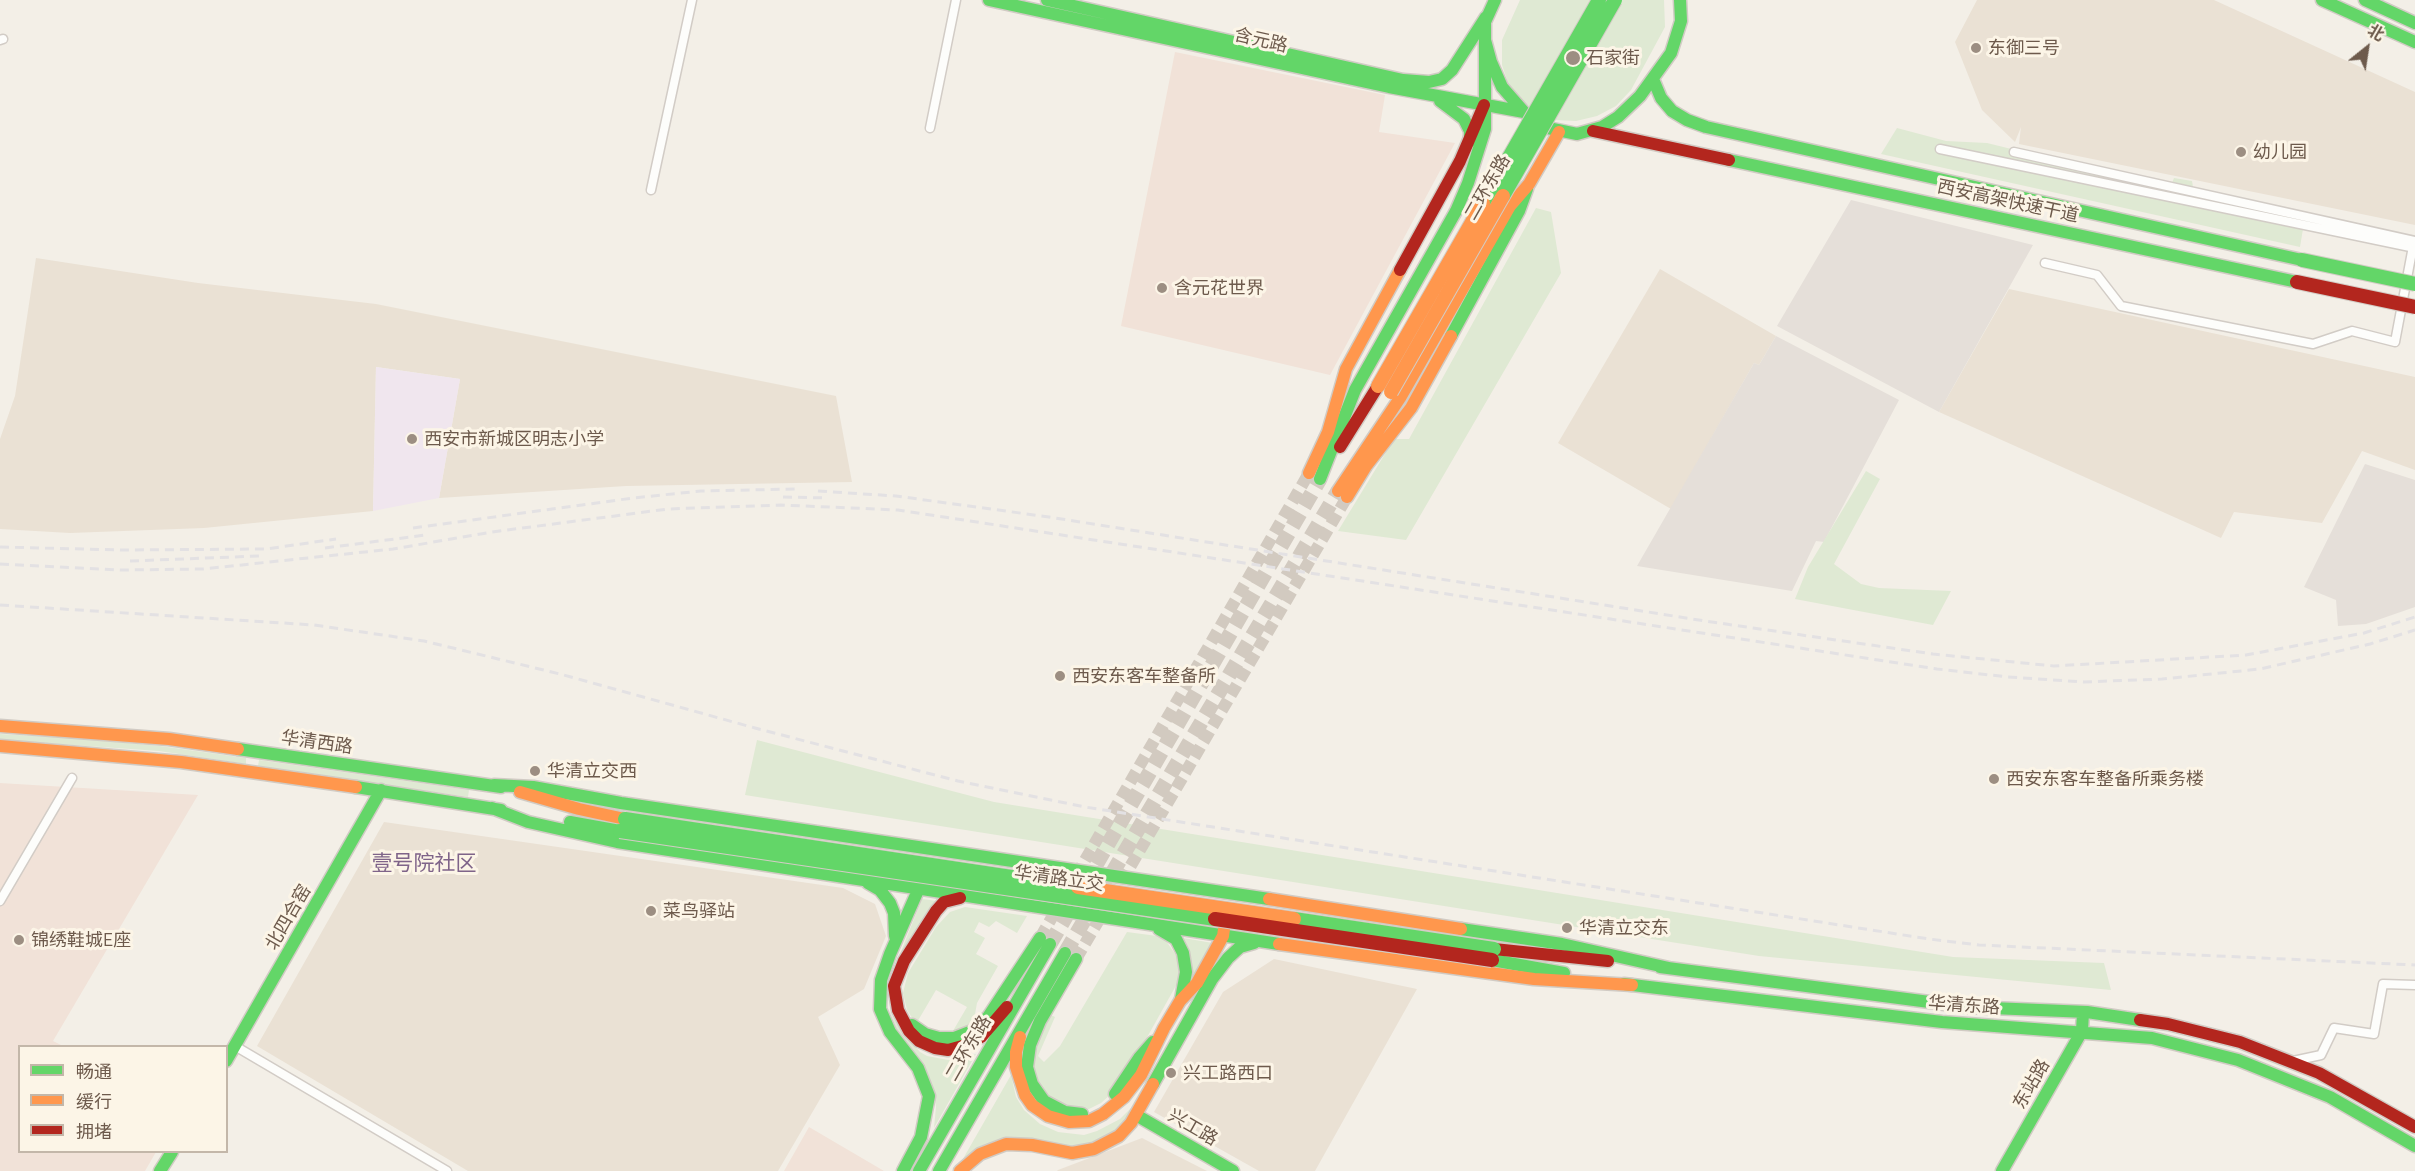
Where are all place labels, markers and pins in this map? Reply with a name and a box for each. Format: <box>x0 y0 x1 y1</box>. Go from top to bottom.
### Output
place label: 东御三号 <box>1988 37 2060 59</box>
marker: 东御三号 <box>1969 41 1983 55</box>
place label: 石家街 <box>1586 47 1640 69</box>
marker: 石家街 <box>1564 49 1582 67</box>
place label: 幼儿园 <box>2253 141 2307 163</box>
marker: 幼儿园 <box>2234 145 2248 159</box>
place label: 含元花世界 <box>1174 277 1264 299</box>
marker: 含元花世界 <box>1155 281 1169 295</box>
place label: 西安市新城区明志小学 <box>424 428 604 450</box>
marker: 西安市新城区明志小学 <box>405 432 419 446</box>
place label: 西安东客车整备所 <box>1072 665 1216 687</box>
marker: 西安东客车整备所 <box>1053 669 1067 683</box>
place label: 华清立交西 <box>547 760 637 782</box>
marker: 华清立交西 <box>528 764 542 778</box>
place label: 西安东客车整备所乘务楼 <box>2006 768 2204 790</box>
marker: 西安东客车整备所乘务楼 <box>1987 772 2001 786</box>
place label: 菜鸟驿站 <box>663 900 735 922</box>
marker: 菜鸟驿站 <box>644 904 658 918</box>
place label: 华清立交东 <box>1579 917 1669 939</box>
marker: 华清立交东 <box>1560 921 1574 935</box>
place label: 锦绣鞋城E座 <box>31 929 131 951</box>
marker: 锦绣鞋城E座 <box>12 933 26 947</box>
place label: 兴工路西口 <box>1183 1062 1273 1084</box>
marker: 兴工路西口 <box>1164 1066 1178 1080</box>

